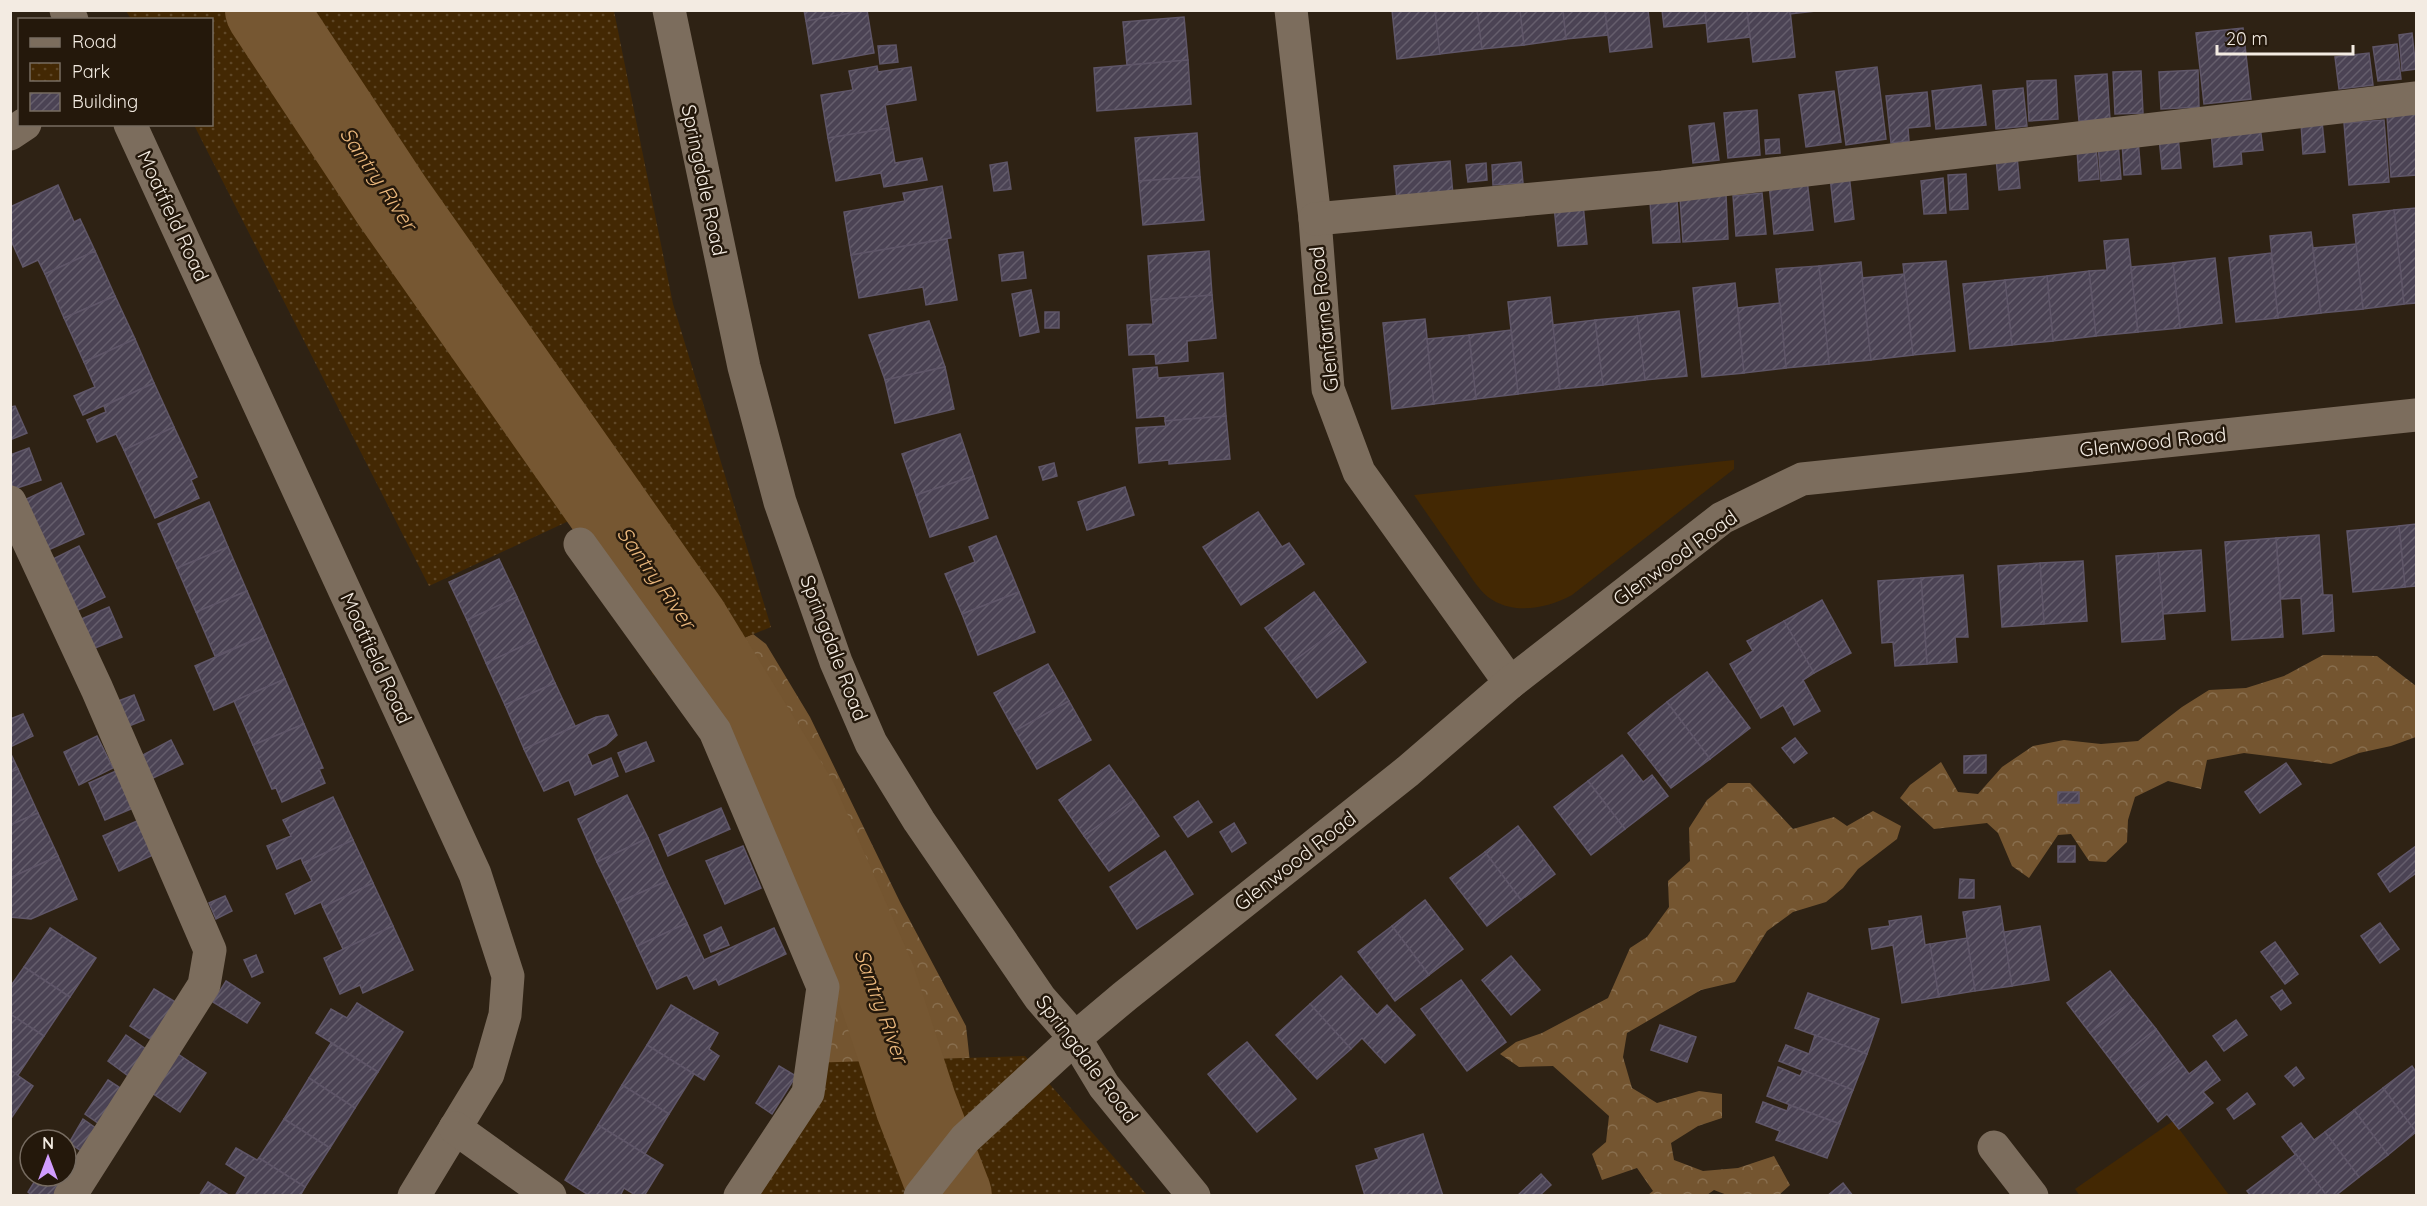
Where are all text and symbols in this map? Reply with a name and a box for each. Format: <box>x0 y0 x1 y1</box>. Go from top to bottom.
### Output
legend <box>18 18 213 126</box>
scale bar <box>2217 18 2354 56</box>
text: 20 m <box>2226 27 2268 50</box>
text: Road <box>72 30 117 53</box>
text: Park <box>72 60 110 83</box>
text: Building <box>72 90 138 113</box>
street label: Springdale Road <box>676 102 733 258</box>
water label: Santry River <box>335 122 425 237</box>
street label: Moatfield Road <box>132 146 215 285</box>
street label: Glenfarne Road <box>1303 245 1344 393</box>
street label: Glenwood Road <box>2078 421 2228 462</box>
street label: Glenwood Road <box>1608 504 1742 611</box>
water label: Santry River <box>612 521 703 636</box>
street label: Springdale Road <box>795 571 874 724</box>
street label: Moatfield Road <box>335 588 418 727</box>
street label: Glenwood Road <box>1229 805 1361 916</box>
water label: Santry River <box>849 945 916 1069</box>
street label: Springdale Road <box>1031 990 1144 1128</box>
north arrow <box>18 1128 78 1188</box>
text: N <box>42 1133 54 1153</box>

